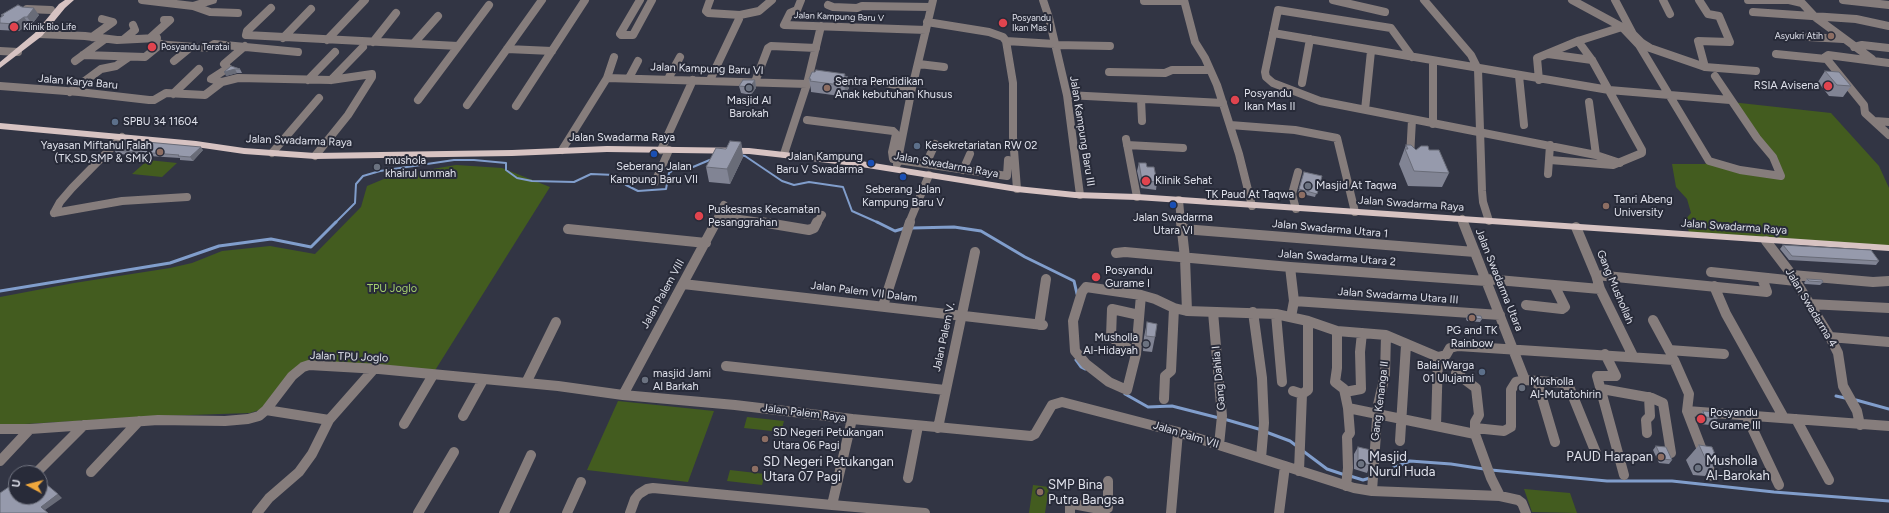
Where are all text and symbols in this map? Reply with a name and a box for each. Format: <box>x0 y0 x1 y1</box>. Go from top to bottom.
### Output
street label: Jalan Kampung Baru V <box>794 10 884 24</box>
place label: Posyandu Ikan Mas I <box>1012 13 1052 34</box>
marker: Posyandu Ikan Mas I <box>997 17 1009 29</box>
marker: Klinik Bio Life <box>8 21 20 33</box>
place label: Klinik Bio Life <box>23 22 76 32</box>
place label: Asyukri Atih <box>1775 31 1823 41</box>
marker: Asyukri Atih <box>1826 31 1836 41</box>
marker: Posyandu Teratai <box>146 41 158 53</box>
place label: Posyandu Teratai <box>161 42 229 52</box>
street label: Jalan Kampung Baru VI <box>650 60 764 78</box>
street label: Jalan Karya Baru <box>37 72 119 92</box>
place label: Sentra Pendidikan Anak kebutuhan Khusus <box>835 75 952 101</box>
street label: Jalan Kampung Baru III <box>1067 75 1097 187</box>
place label: RSIA Avisena <box>1754 79 1819 93</box>
marker: RSIA Avisena <box>1822 80 1834 92</box>
marker: Masjid Al Barokah <box>744 83 754 93</box>
marker: Sentra Pendidikan Anak kebutuhan Khusus <box>822 83 832 93</box>
place label: Posyandu Ikan Mas II <box>1244 87 1295 113</box>
place label: Masjid Al Barokah <box>727 94 771 120</box>
marker: Posyandu Ikan Mas II <box>1229 94 1241 106</box>
place label: SPBU 34 11604 <box>123 115 198 129</box>
marker: SPBU 34 11604 <box>110 117 120 127</box>
street label: Jalan Swadarma Raya <box>569 131 675 145</box>
street label: Jalan Swadarma Raya <box>246 133 352 149</box>
place label: Yayasan Miftahul Falah (TK,SD,SMP & SMK) <box>41 139 152 165</box>
place label: Kesekretariatan RW 02 <box>925 139 1037 153</box>
marker: Kesekretariatan RW 02 <box>912 141 922 151</box>
marker: Yayasan Miftahul Falah (TK,SD,SMP & SMK) <box>155 147 165 157</box>
marker: Seberang Jalan Kampung Baru VII <box>649 149 659 159</box>
street label: Jalan Swadarma Raya <box>893 149 999 181</box>
place label: Jalan Kampung Baru V Swadarma <box>776 150 863 176</box>
place label: mushola khairul ummah <box>385 154 456 180</box>
marker: Jalan Kampung Baru V Swadarma <box>866 158 876 168</box>
place label: Seberang Jalan Kampung Baru VII <box>610 160 698 186</box>
marker: mushola khairul ummah <box>372 162 382 172</box>
marker: Seberang Jalan Kampung Baru V <box>898 172 908 182</box>
place label: Klinik Sehat <box>1155 174 1212 188</box>
marker: Klinik Sehat <box>1140 175 1152 187</box>
place label: Masjid At Taqwa <box>1316 179 1397 193</box>
marker: Masjid At Taqwa <box>1303 181 1313 191</box>
place label: Seberang Jalan Kampung Baru V <box>862 183 944 209</box>
place label: TK Paud At Taqwa <box>1206 188 1294 202</box>
marker: TK Paud At Taqwa <box>1297 190 1307 200</box>
place label: Tanri Abeng University <box>1614 193 1673 219</box>
street label: Jalan Swadarma Raya <box>1358 194 1464 214</box>
marker: Jalan Swadarma Utara VI <box>1168 200 1178 210</box>
marker: Tanri Abeng University <box>1601 201 1611 211</box>
place label: Puskesmas Kecamatan Pesanggrahan <box>708 203 820 229</box>
marker: Puskesmas Kecamatan Pesanggrahan <box>693 210 705 222</box>
place label: Jalan Swadarma Utara VI <box>1133 211 1213 237</box>
street label: Jalan Swadarma Utara 1 <box>1271 217 1389 241</box>
street label: Jalan Swadarma Raya <box>1681 217 1787 237</box>
street label: Jalan Swadarma Utara <box>1472 227 1526 333</box>
street label: Jalan Swadarma Utara 2 <box>1278 247 1396 269</box>
street label: Gang Mushollah <box>1593 248 1637 326</box>
street label: Jalan Palem VIII <box>639 257 687 331</box>
place label: Posyandu Gurame I <box>1105 264 1153 290</box>
street label: Jalan Swadarma 4 <box>1782 266 1840 350</box>
marker: Posyandu Gurame I <box>1090 271 1102 283</box>
street label: Jalan Palem VII Dalam <box>810 279 918 305</box>
park label: TPU Joglo <box>367 282 417 296</box>
street label: Jalan Swadarma Utara III <box>1337 285 1459 307</box>
street label: Jalan Palem V. <box>930 301 958 373</box>
marker: PG and TK Rainbow <box>1467 313 1477 323</box>
place label: PG and TK Rainbow <box>1446 324 1498 350</box>
place label: Musholla Al-Hidayah <box>1083 331 1138 357</box>
marker: Musholla Al-Hidayah <box>1141 339 1151 349</box>
street label: Gang Dahlia I <box>1210 345 1228 411</box>
street label: Jalan TPU Joglo <box>310 349 388 365</box>
place label: Balai Warga 01 Ulujami <box>1417 359 1474 385</box>
street label: Gang Kenanga II <box>1369 360 1391 442</box>
place label: masjid Jami Al Barkah <box>653 367 711 393</box>
marker: Balai Warga 01 Ulujami <box>1477 367 1487 377</box>
marker: masjid Jami Al Barkah <box>640 375 650 385</box>
place label: Musholla Al-Mutatohirin <box>1530 375 1601 401</box>
marker: Musholla Al-Mutatohirin <box>1517 383 1527 393</box>
street label: Jalan Palem Raya <box>761 401 847 425</box>
place label: Posyandu Gurame III <box>1710 406 1761 432</box>
marker: Posyandu Gurame III <box>1695 413 1707 425</box>
street label: Jalan Palm VII <box>1152 419 1220 451</box>
place label: SD Negeri Petukangan Utara 06 Pagi <box>773 426 884 452</box>
marker: SD Negeri Petukangan Utara 06 Pagi <box>760 434 770 444</box>
place label: Masjid Nurul Huda <box>1369 449 1435 480</box>
place label: PAUD Harapan <box>1566 449 1653 465</box>
marker: PAUD Harapan <box>1656 452 1666 462</box>
place label: Musholla Al-Barokah <box>1706 453 1770 484</box>
place label: SD Negeri Petukangan Utara 07 Pagi <box>763 454 894 485</box>
marker: Masjid Nurul Huda <box>1356 459 1366 469</box>
marker: Musholla Al-Barokah <box>1693 463 1703 473</box>
marker: SD Negeri Petukangan Utara 07 Pagi <box>750 464 760 474</box>
north arrow <box>8 465 48 505</box>
place label: SMP Bina Putra Bangsa <box>1048 477 1124 508</box>
text: U <box>10 479 24 488</box>
marker: SMP Bina Putra Bangsa <box>1035 487 1045 497</box>

